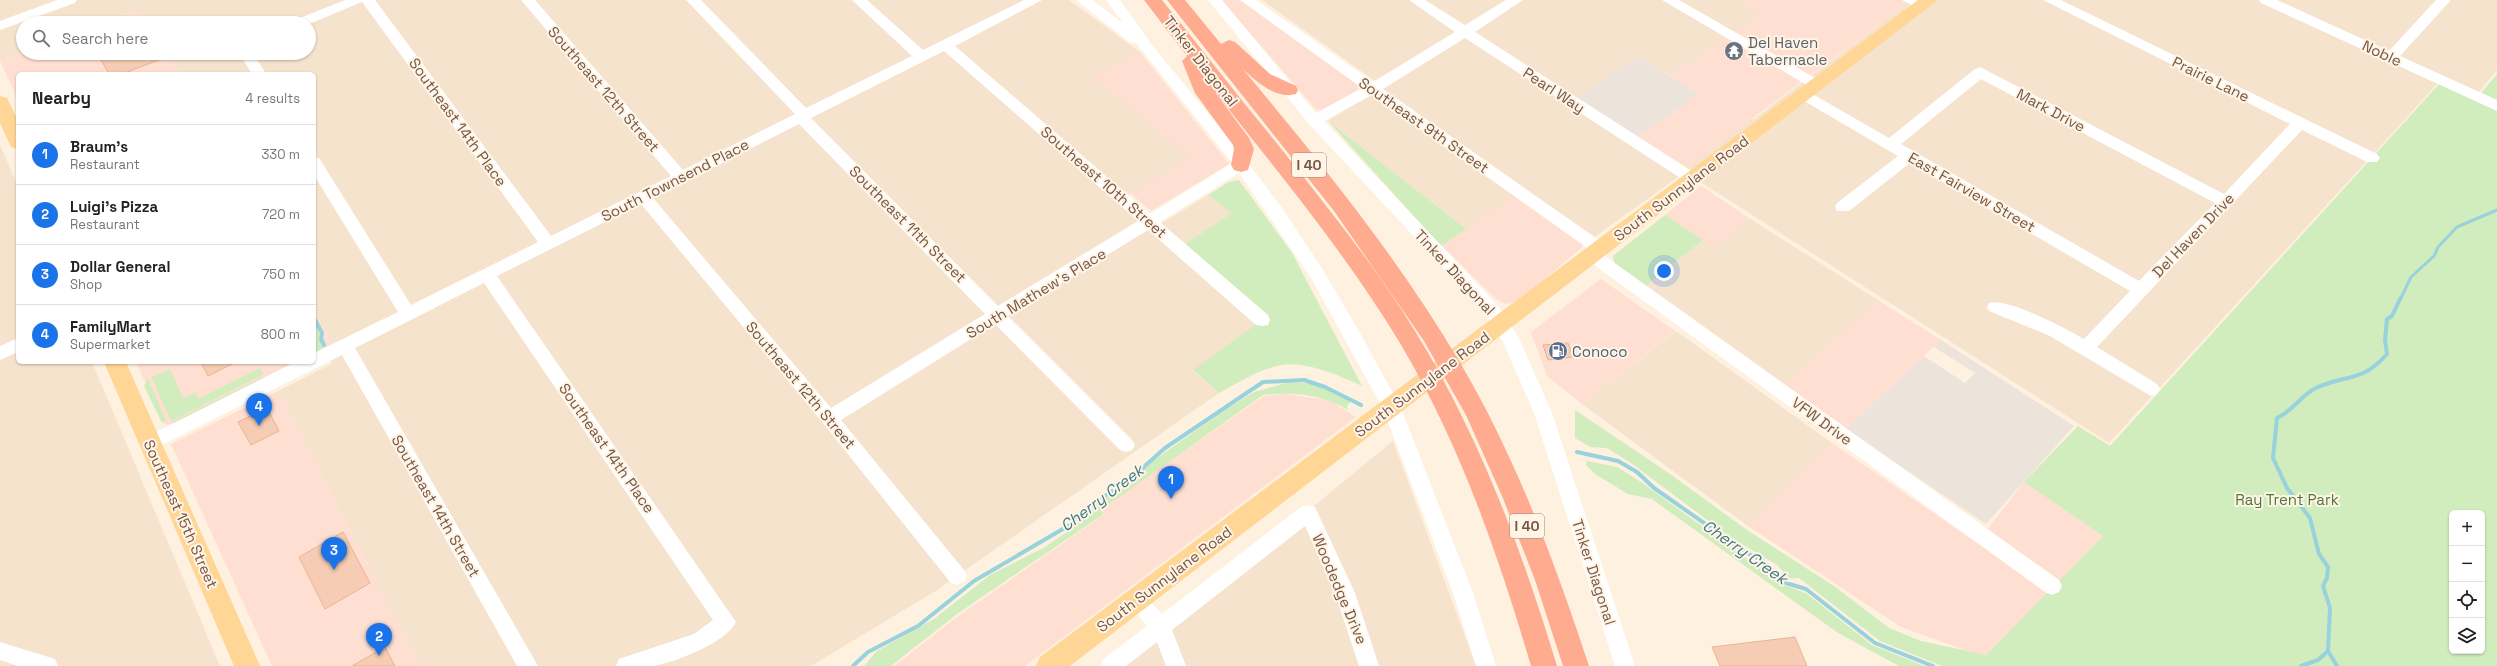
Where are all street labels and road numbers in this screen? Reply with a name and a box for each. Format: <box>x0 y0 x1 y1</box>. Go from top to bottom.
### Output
street label: Tinker Diagonal <box>1160 12 1242 110</box>
street label: Southeast 12th Street <box>544 22 664 156</box>
street label: Noble <box>2359 36 2405 70</box>
street label: Prairie Lane <box>2169 52 2253 106</box>
street label: Southeast 14th Place <box>405 54 511 190</box>
street label: Pearl Way <box>1519 63 1589 117</box>
street label: Southeast 9th Street <box>1355 73 1493 177</box>
street label: Mark Drive <box>2013 84 2089 136</box>
street label: Southeast 10th Street <box>1037 122 1171 242</box>
street label: South Sunnylane Road <box>1610 131 1752 245</box>
street label: South Townsend Place <box>598 134 752 226</box>
street label: East Fairview Street <box>1905 148 2039 236</box>
road number: I 40 <box>1292 153 1326 177</box>
street label: Southeast 11th Street <box>845 161 971 287</box>
street label: Del Haven Drive <box>2148 189 2238 281</box>
street label: Tinker Diagonal <box>1411 225 1499 319</box>
street label: South Mathew's Place <box>963 244 1110 342</box>
street label: Southeast 12th Street <box>742 317 860 453</box>
street label: South Sunnylane Road <box>1351 327 1493 441</box>
street label: Southeast 14th Place <box>555 379 659 517</box>
street label: VFW Drive <box>1788 393 1856 449</box>
street label: Southeast 14th Street <box>387 431 485 581</box>
street label: Southeast 15th Street <box>140 437 222 591</box>
road number: I 40 <box>1510 514 1544 538</box>
street label: Tinker Diagonal <box>1568 517 1620 627</box>
street label: South Sunnylane Road <box>1093 522 1235 636</box>
street label: Woodedge Drive <box>1308 531 1372 647</box>

